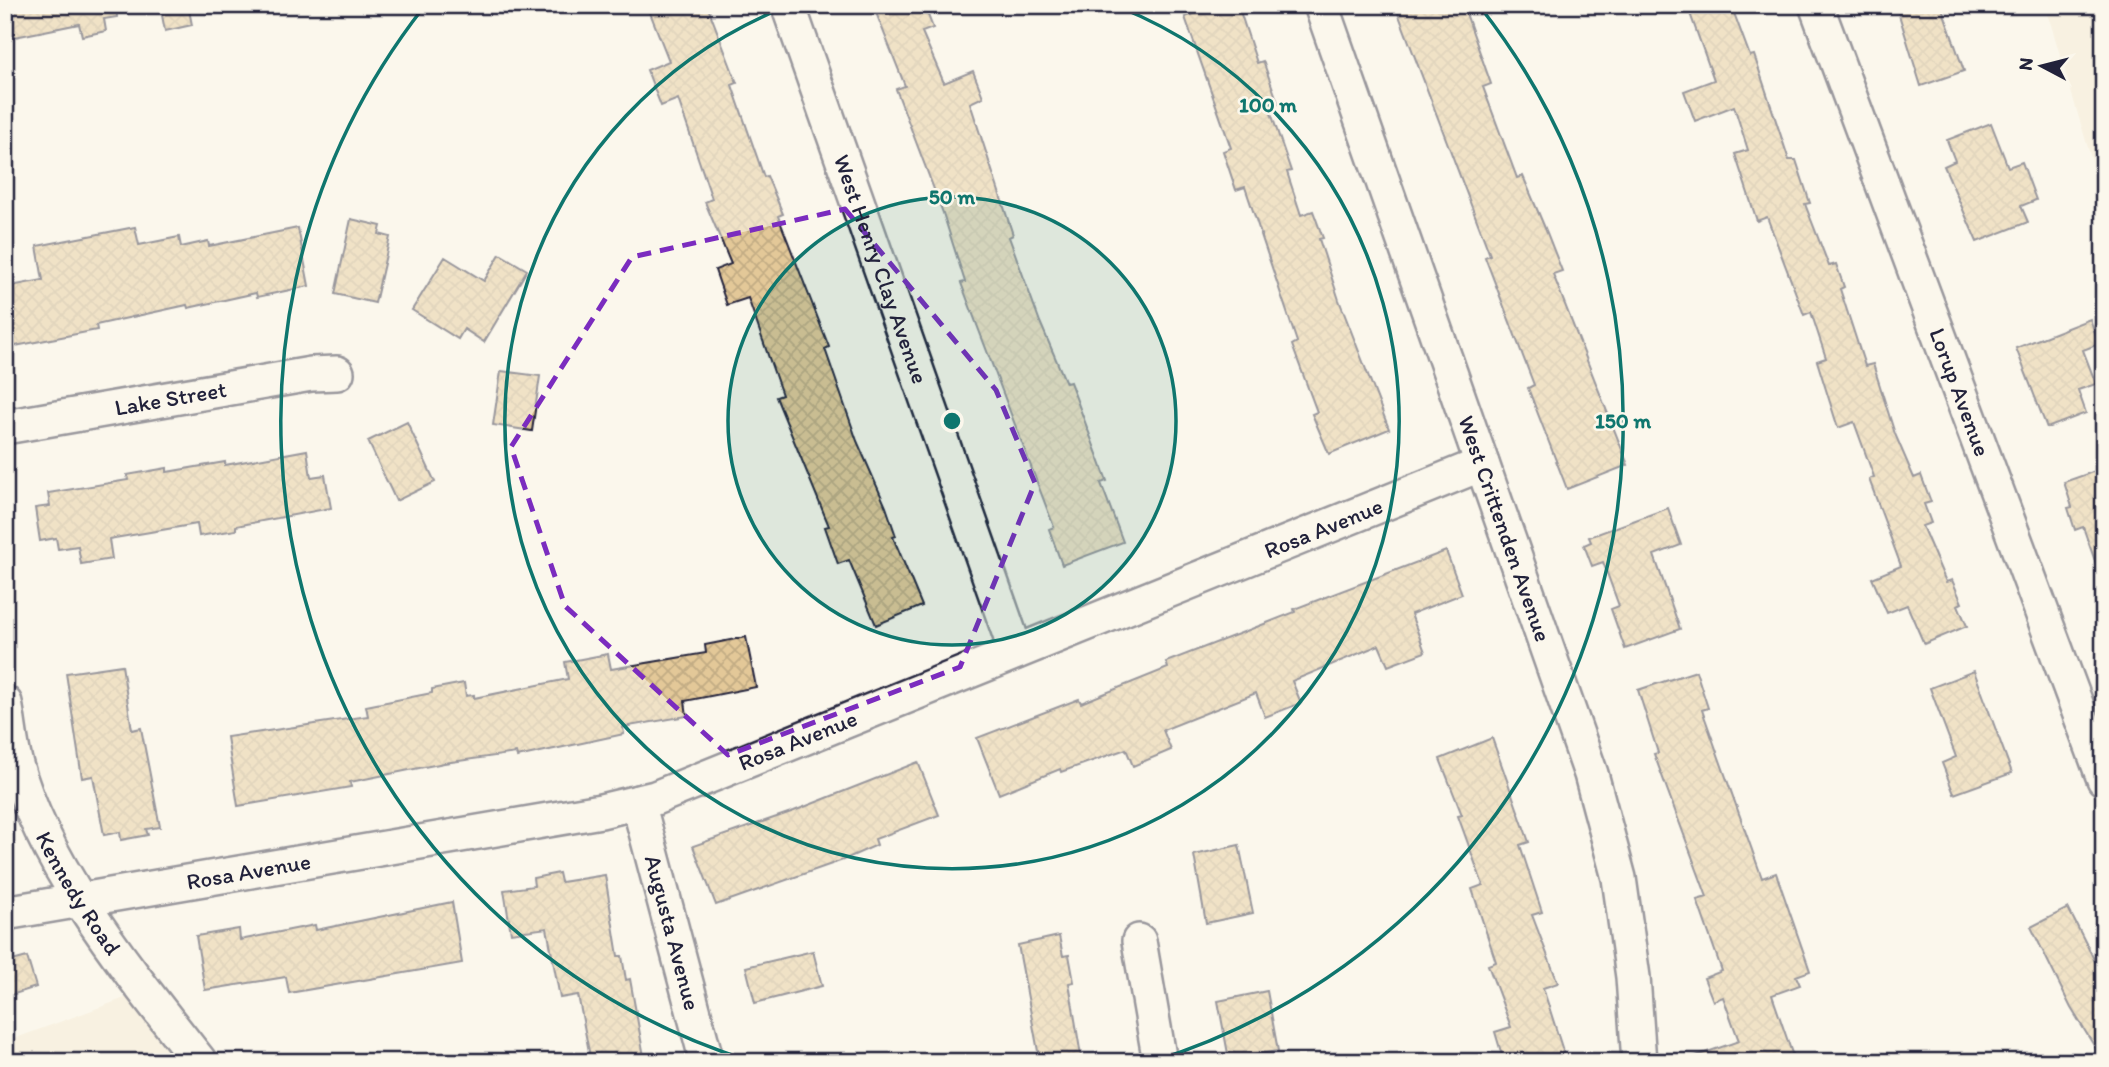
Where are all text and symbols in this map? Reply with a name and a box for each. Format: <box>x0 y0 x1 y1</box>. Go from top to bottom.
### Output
north arrow <box>2008 32 2078 102</box>
text: N <box>2013 56 2038 72</box>
text: 100 m <box>1239 92 1297 117</box>
street label: West Henry Clay Avenue <box>828 151 934 387</box>
text: 50 m <box>929 184 976 209</box>
street label: Lorup Avenue <box>1923 324 1997 460</box>
street label: Lake Street <box>112 375 229 422</box>
text: 150 m <box>1595 408 1651 433</box>
centre of rings <box>940 409 964 433</box>
street label: West Crittenden Avenue <box>1452 412 1557 645</box>
street label: Rosa Avenue <box>1260 492 1387 565</box>
street label: Rosa Avenue <box>734 704 861 777</box>
street label: Kennedy Road <box>30 827 127 960</box>
street label: Rosa Avenue <box>184 847 313 896</box>
street label: Augusta Avenue <box>639 852 707 1013</box>

